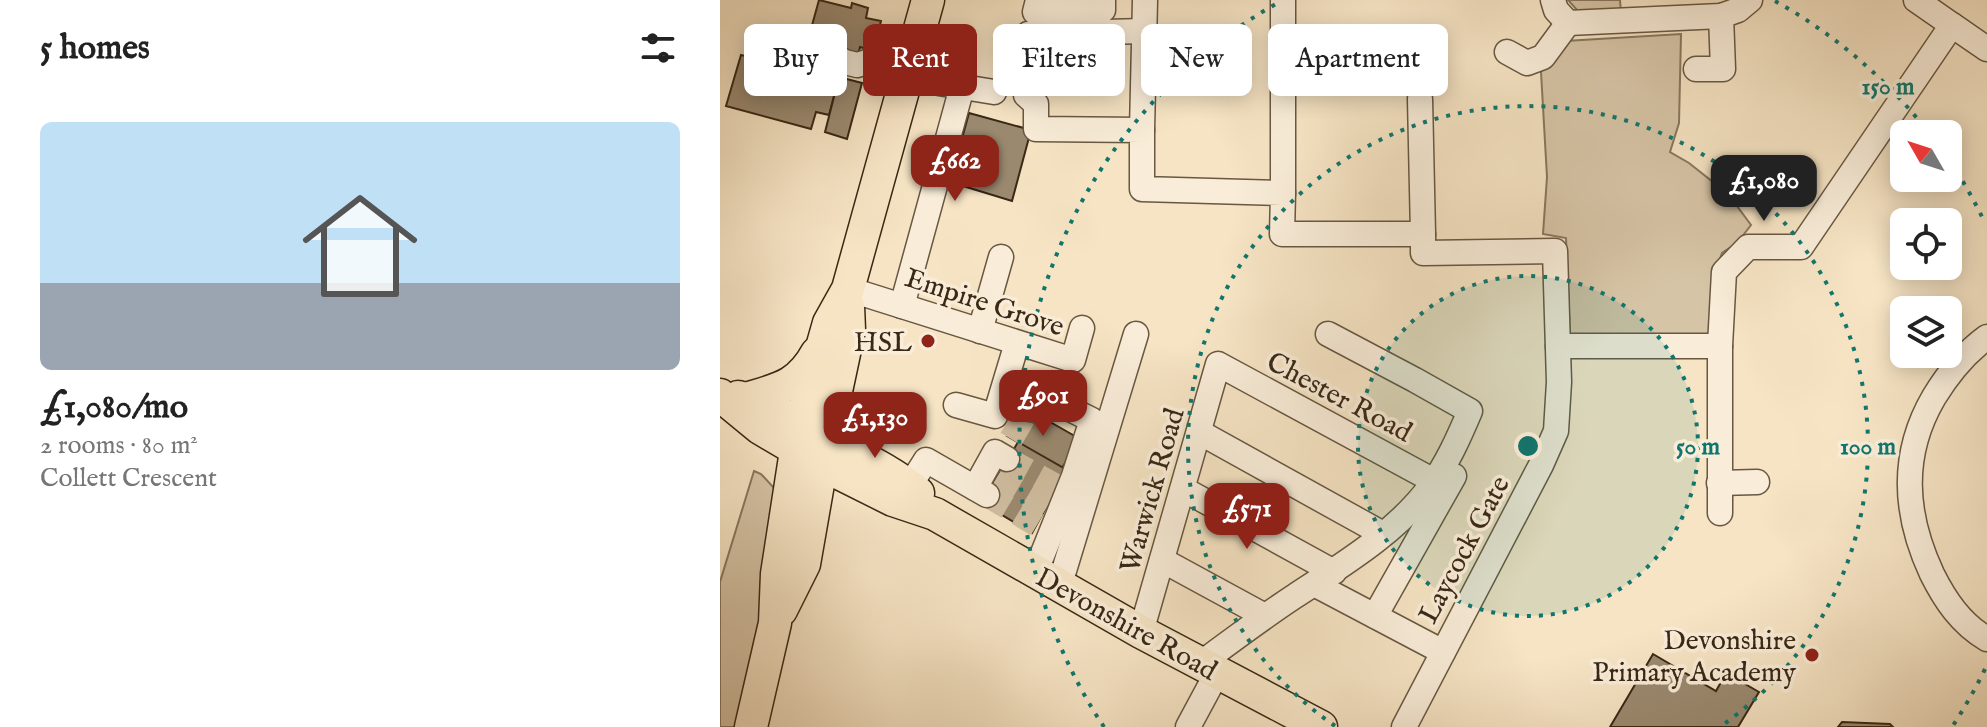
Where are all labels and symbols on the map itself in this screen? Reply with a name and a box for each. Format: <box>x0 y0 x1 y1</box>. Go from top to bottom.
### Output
text: 150 m <box>1861 72 1915 103</box>
north arrow <box>1890 120 1962 192</box>
pin: £662 <box>908 135 1002 203</box>
pin: £1,080 <box>1699 155 1829 223</box>
street label: Empire Grove <box>900 261 1068 346</box>
place label: HSL <box>854 326 912 361</box>
marker: HSL <box>919 332 937 350</box>
street label: Chester Road <box>1260 345 1418 451</box>
pin: £901 <box>996 370 1090 438</box>
pin: £1,130 <box>810 392 940 460</box>
street label: Warwick Road <box>1113 404 1194 577</box>
centre of rings <box>1514 432 1542 460</box>
text: 50 m <box>1676 432 1721 463</box>
text: 100 m <box>1840 432 1897 463</box>
street label: Laycock Gate <box>1412 470 1519 630</box>
pin: £571 <box>1200 483 1294 551</box>
street label: Devonshire Road <box>1029 561 1223 690</box>
place label: Devonshire Primary Academy <box>1592 624 1796 691</box>
marker: Devonshire Primary Academy <box>1803 646 1821 664</box>

